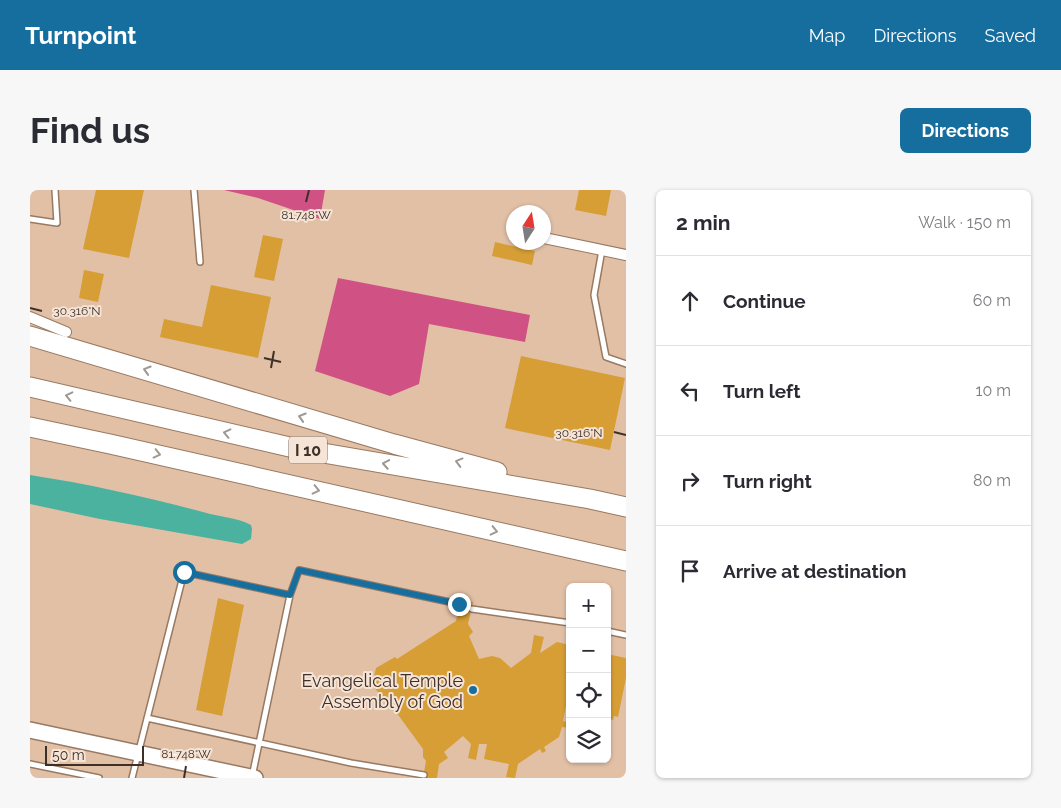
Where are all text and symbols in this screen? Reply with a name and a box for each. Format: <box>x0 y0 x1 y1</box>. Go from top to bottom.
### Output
text: Turnpoint <box>25 21 137 50</box>
text: Map <box>809 25 845 46</box>
text: Directions <box>873 25 957 46</box>
text: Saved <box>985 25 1036 46</box>
button: Directions <box>900 108 1031 153</box>
text: Find us <box>30 110 150 151</box>
north arrow <box>506 205 551 250</box>
text: 81.748°W <box>281 208 331 222</box>
text: 2 min <box>676 210 730 235</box>
text: Walk · 150 m <box>918 213 1011 232</box>
icon: ahead <box>676 287 704 315</box>
text: Continue <box>723 290 806 312</box>
text: 60 m <box>973 291 1011 310</box>
text: 30.316°N <box>53 304 101 318</box>
one-way arrow <box>143 366 151 376</box>
icon: left <box>676 377 704 405</box>
text: Turn left <box>723 380 800 402</box>
text: 10 m <box>976 381 1011 400</box>
one-way arrow <box>64 391 73 402</box>
one-way arrow <box>299 412 307 422</box>
text: 30.316°N <box>555 426 603 440</box>
one-way arrow <box>222 428 231 439</box>
road number: I 10 <box>289 436 327 464</box>
one-way arrow <box>153 448 162 459</box>
one-way arrow <box>455 457 463 467</box>
one-way arrow <box>382 459 391 469</box>
icon: right <box>676 467 704 495</box>
text: Turn right <box>723 470 812 492</box>
text: 80 m <box>973 471 1011 490</box>
one-way arrow <box>311 484 320 495</box>
one-way arrow <box>489 525 498 536</box>
icon: arrive <box>676 557 704 585</box>
text: Arrive at destination <box>723 560 907 582</box>
route start <box>173 561 196 584</box>
map controls <box>566 583 611 763</box>
button: + <box>566 583 611 628</box>
route end <box>448 593 471 616</box>
button: − <box>566 628 611 673</box>
place label: Evangelical Temple Assembly of God <box>301 670 463 712</box>
button: locate <box>566 673 611 718</box>
marker: Evangelical Temple Assembly of God <box>467 684 479 696</box>
button: layers <box>566 718 611 763</box>
scale bar <box>45 743 144 766</box>
text: 50 m <box>52 747 85 763</box>
text: 81.748°W <box>161 747 211 761</box>

